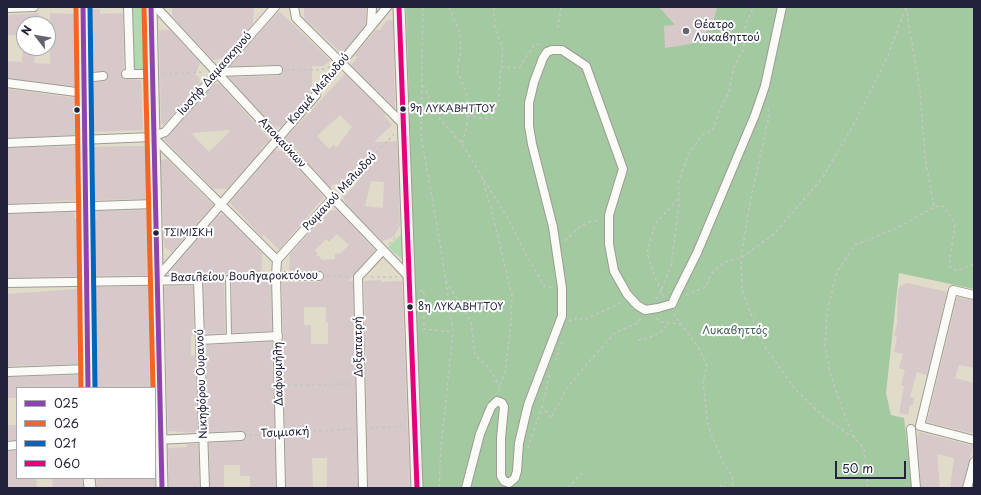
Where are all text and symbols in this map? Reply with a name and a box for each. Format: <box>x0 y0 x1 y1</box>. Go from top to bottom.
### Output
north arrow <box>16 16 56 56</box>
place label: Θέατρο Λυκαβηττού <box>694 18 760 44</box>
text: N <box>17 22 36 38</box>
marker: Θέατρο Λυκαβηττού <box>681 26 691 36</box>
street label: Ιωσήφ Δαμασκηνού <box>175 30 255 118</box>
street label: Κοσμά Μελωδού <box>286 51 352 127</box>
place label: 9η ΛΥΚΑΒΗΤΤΟΥ <box>410 103 495 115</box>
marker: 9η ΛΥΚΑΒΗΤΤΟΥ <box>398 104 408 114</box>
unlabelled marker <box>72 105 82 115</box>
street label: Αποκαύκων <box>255 115 309 171</box>
street label: Ρωμανού Μελωδού <box>300 150 380 234</box>
place label: ΤΣΙΜΙΣΚΗ <box>164 227 213 239</box>
marker: ΤΣΙΜΙΣΚΗ <box>151 228 161 238</box>
street label: Βασιλείου Βουλγαροκτόνου <box>170 269 318 285</box>
place label: 8η ΛΥΚΑΒΗΤΤΟΥ <box>418 301 503 313</box>
marker: 8η ΛΥΚΑΒΗΤΤΟΥ <box>405 302 415 312</box>
street label: Δοξαπατρή <box>352 316 366 378</box>
park label: Λυκαβηττός <box>702 324 768 338</box>
street label: Νικηφόρου Ουρανού <box>193 329 211 439</box>
street label: Δαφνομήλη <box>272 342 286 406</box>
legend <box>16 387 156 479</box>
text: 025 <box>54 394 78 412</box>
text: 026 <box>54 414 79 432</box>
street label: Τσιμισκή <box>260 425 310 441</box>
text: 021 <box>54 434 76 452</box>
scale bar <box>837 453 908 479</box>
text: 060 <box>54 454 80 472</box>
text: 50 m <box>842 459 873 477</box>

